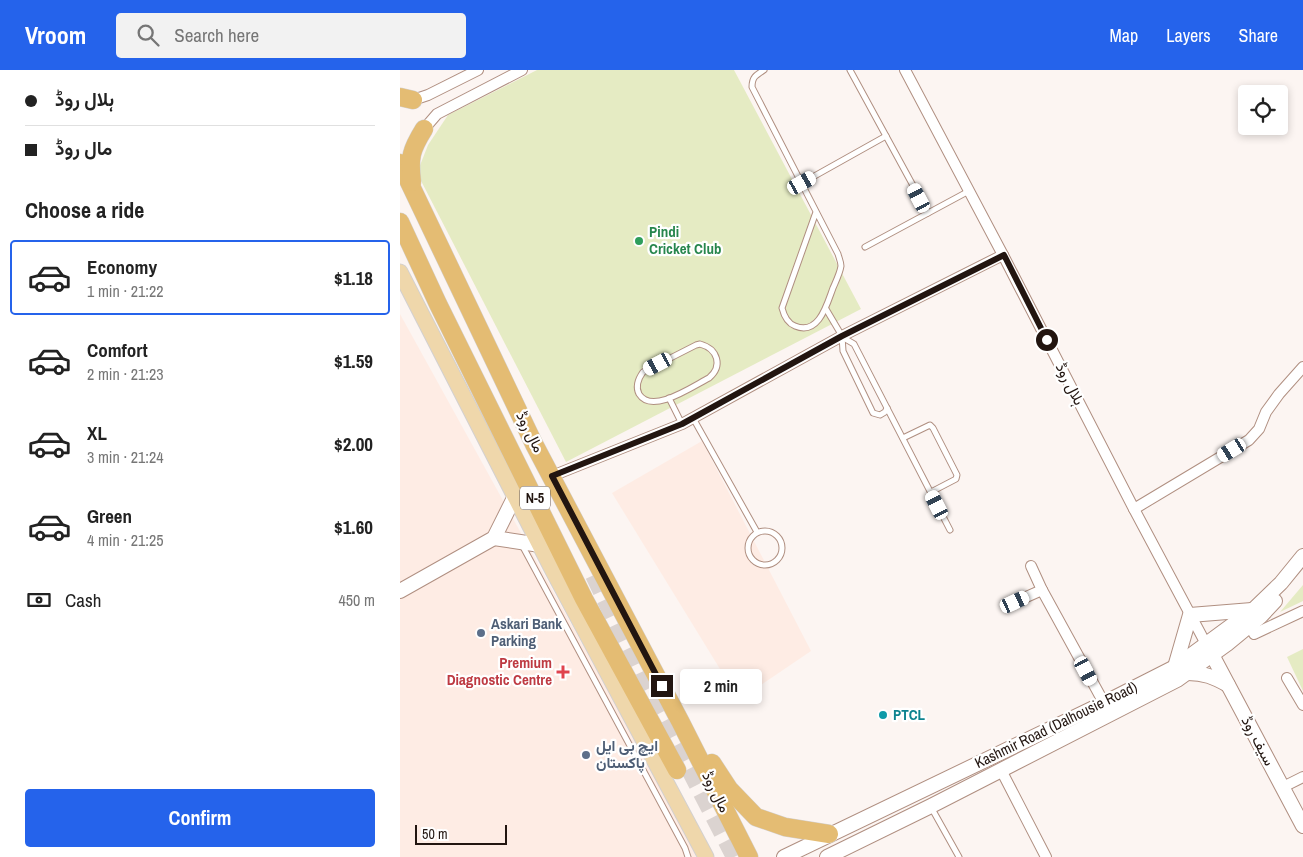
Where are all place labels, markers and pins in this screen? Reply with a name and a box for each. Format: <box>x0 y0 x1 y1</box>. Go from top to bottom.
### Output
place label: Pindi Cricket Club <box>649 221 721 259</box>
marker: Pindi Cricket Club <box>633 235 645 247</box>
place label: Askari Bank Parking <box>491 613 562 651</box>
marker: Askari Bank Parking <box>475 627 487 639</box>
place label: Premium Diagnostic Centre <box>447 652 552 690</box>
marker: Premium Diagnostic Centre <box>556 665 570 679</box>
place label: PTCL <box>893 704 926 725</box>
marker: PTCL <box>877 709 889 721</box>
place label: ایچ بی ایل پاکستان <box>596 735 658 773</box>
marker: ایچ بی ایل پاکستان <box>580 749 592 761</box>

